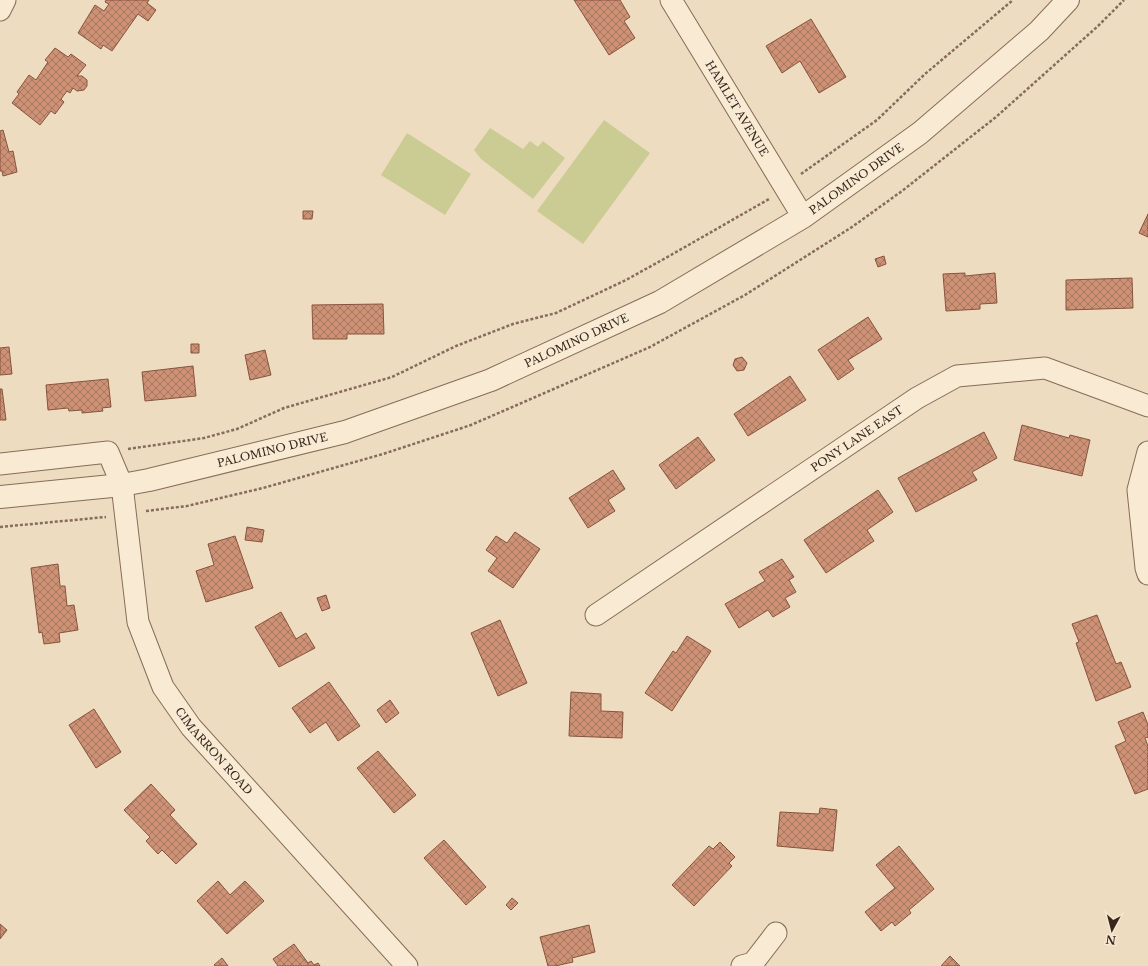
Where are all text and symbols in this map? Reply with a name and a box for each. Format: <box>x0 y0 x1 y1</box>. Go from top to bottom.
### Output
street label: HAMLET AVENUE <box>703 58 771 159</box>
street label: PALOMINO DRIVE <box>806 140 906 217</box>
street label: PALOMINO DRIVE <box>522 310 631 371</box>
street label: PONY LANE EAST <box>808 402 906 475</box>
street label: PALOMINO DRIVE <box>216 430 329 470</box>
street label: CIMARRON ROAD <box>172 705 256 798</box>
north arrow <box>1092 910 1132 950</box>
text: N <box>1104 932 1117 948</box>

